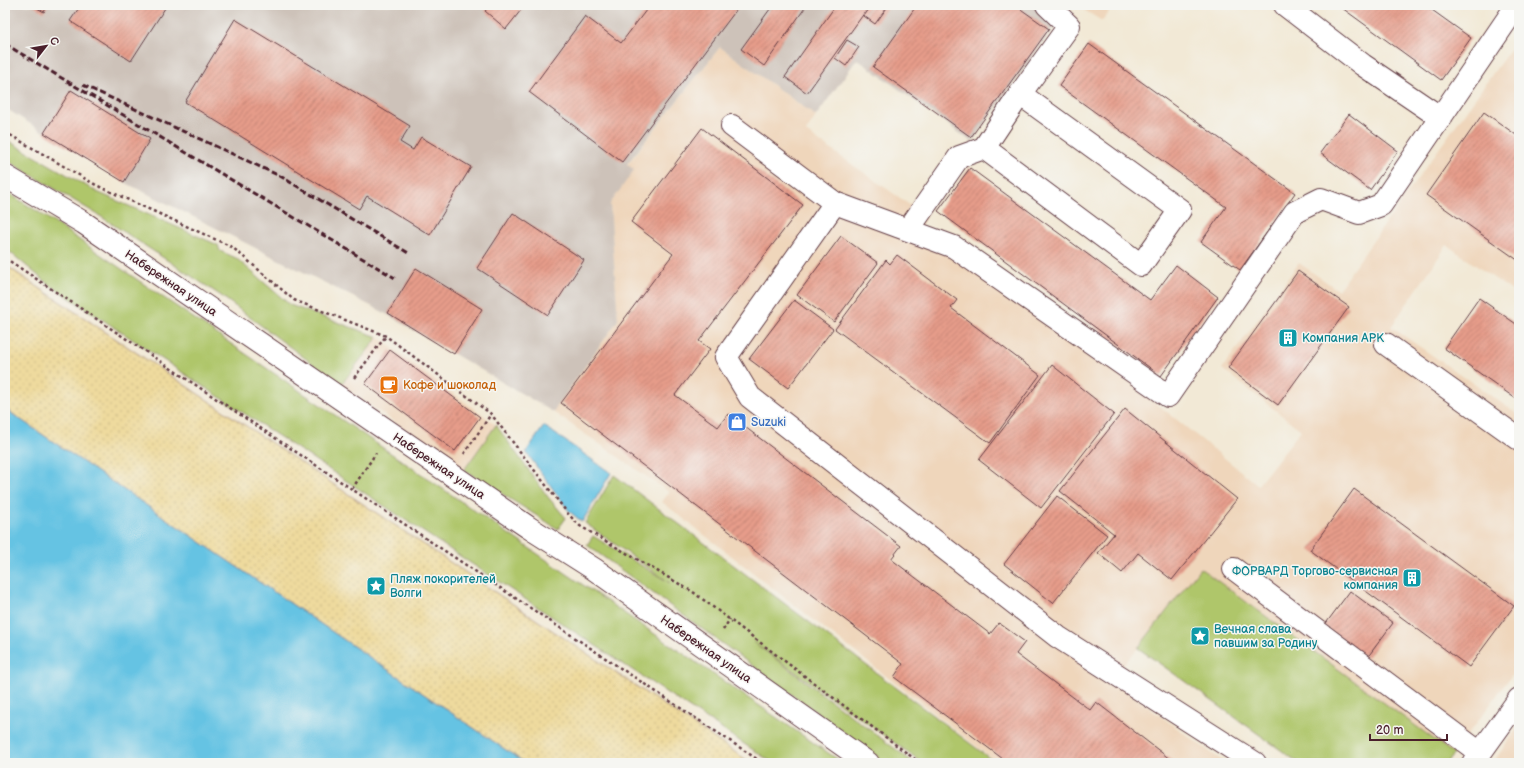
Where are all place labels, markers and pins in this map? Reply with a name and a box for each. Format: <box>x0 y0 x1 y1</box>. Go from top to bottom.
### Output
building icon: Компания АРК <box>1277 327 1299 349</box>
place label: Компания АРК <box>1302 331 1384 346</box>
cafe icon: Кофе и шоколад <box>378 374 400 396</box>
place label: Кофе и шоколад <box>403 378 497 393</box>
shop icon: Suzuki <box>726 411 748 433</box>
place label: Suzuki <box>751 415 786 430</box>
place label: ФОРВАРД Торгово-сервисная компания <box>1232 564 1398 593</box>
building icon: ФОРВАРД Торгово-сервисная компания <box>1401 567 1423 589</box>
place label: Пляж покорителей Волги <box>390 572 496 601</box>
place icon: Пляж покорителей Волги <box>365 575 387 597</box>
place label: Вечная слава павшим за Родину <box>1214 622 1318 651</box>
place icon: Вечная слава павшим за Родину <box>1189 625 1211 647</box>

